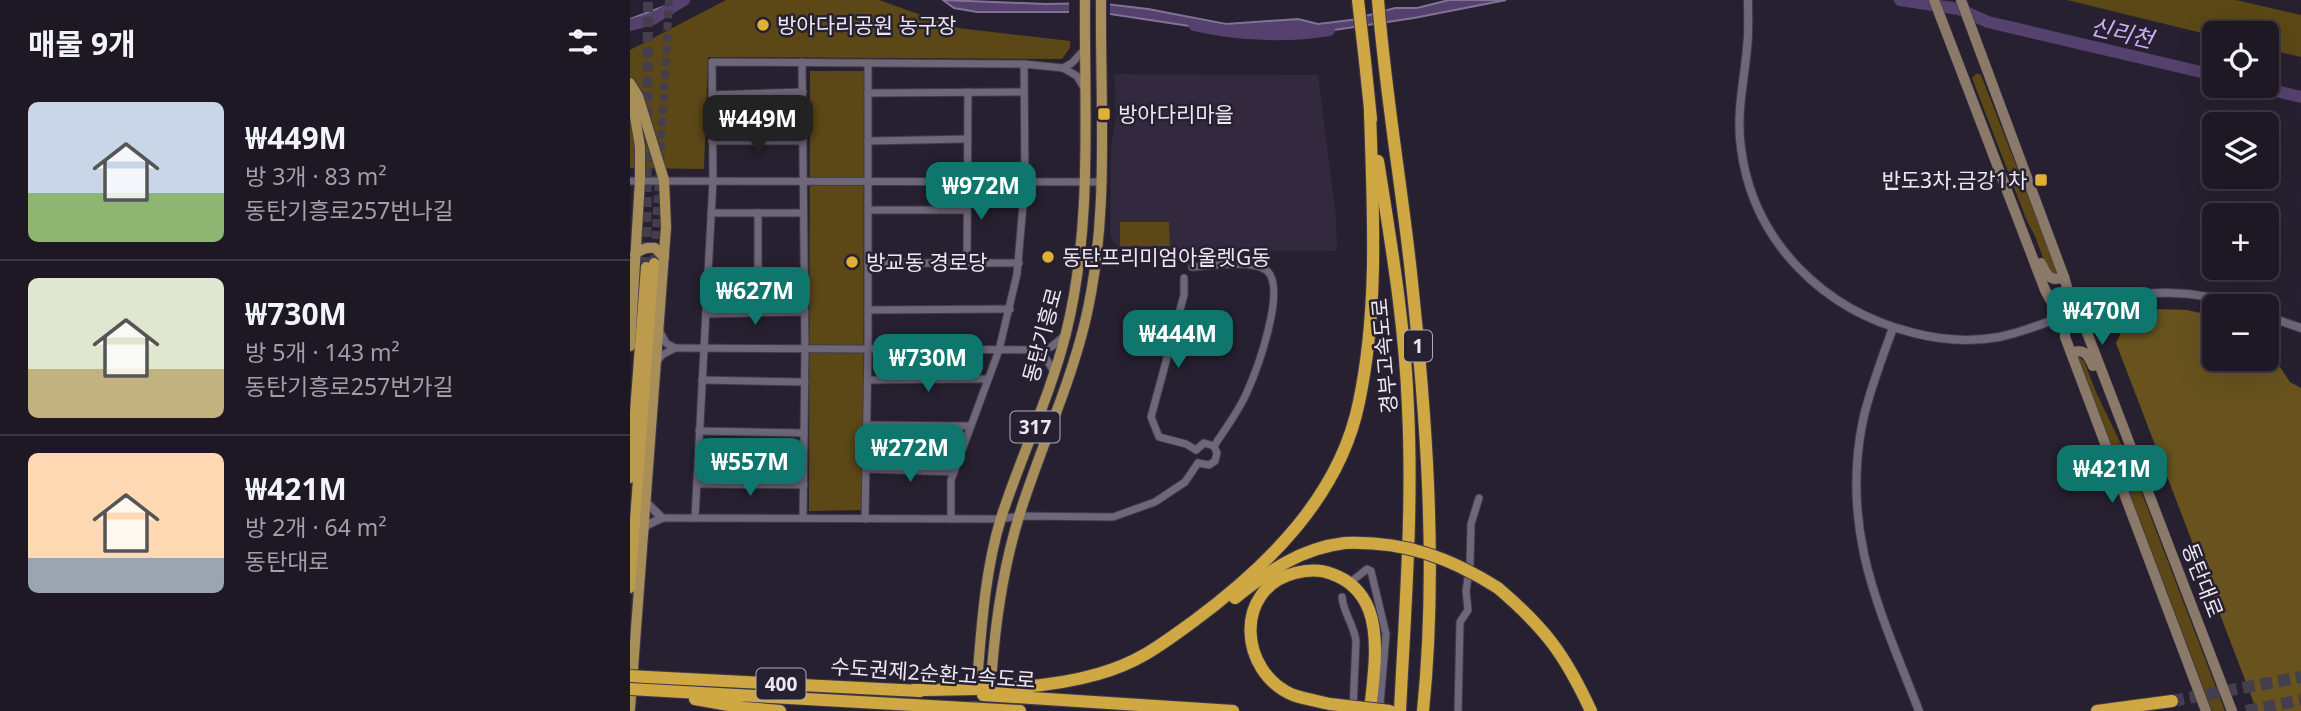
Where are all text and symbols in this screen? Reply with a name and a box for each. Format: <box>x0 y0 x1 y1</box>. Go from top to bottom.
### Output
water label: 신리천 <box>2087 9 2159 55</box>
place label: 방아다리공원 농구장 <box>777 11 956 39</box>
marker: 방아다리공원 농구장 <box>755 17 771 33</box>
map controls <box>2202 21 2279 371</box>
button: locate <box>2202 21 2279 98</box>
text: 매물 9개 <box>28 23 136 64</box>
icon: filters <box>564 23 602 61</box>
pin: ₩449M <box>709 96 807 155</box>
place label: 방아다리마을 <box>1118 100 1234 128</box>
text: ₩449M <box>719 102 797 134</box>
marker: 방아다리마을 <box>1096 106 1112 122</box>
button: layers <box>2202 112 2279 189</box>
text: ₩449M <box>245 117 347 158</box>
icon: home <box>84 130 168 214</box>
text: 방 3개 · 83 m² <box>245 160 386 192</box>
pin: ₩972M <box>932 162 1030 222</box>
place label: 반도3차.금강1차 <box>1881 166 2027 194</box>
text: ₩972M <box>942 169 1020 201</box>
marker: 반도3차.금강1차 <box>2033 172 2049 188</box>
text: 동탄기흥로257번나길 <box>245 194 454 226</box>
button: + <box>2202 203 2279 280</box>
place label: 동탄프리미엄아울렛G동 <box>1062 243 1271 271</box>
place label: 방교동 경로당 <box>866 248 987 276</box>
marker: 동탄프리미엄아울렛G동 <box>1040 249 1056 265</box>
marker: 방교동 경로당 <box>844 254 860 270</box>
pin: ₩627M <box>706 268 804 327</box>
text: ₩627M <box>716 274 794 306</box>
street label: 동탄기흥로 <box>1016 285 1068 385</box>
pin: ₩470M <box>2053 288 2151 347</box>
text: ₩730M <box>245 293 347 334</box>
text: ₩470M <box>2063 294 2141 326</box>
button: − <box>2202 294 2279 371</box>
street label: 경부고속도로 <box>1365 297 1403 415</box>
icon: home <box>84 306 168 390</box>
pin: ₩444M <box>1129 310 1227 370</box>
text: ₩444M <box>1139 317 1217 349</box>
road number: 1 <box>1404 330 1432 362</box>
pin: ₩730M <box>879 334 977 394</box>
text: 방 5개 · 143 m² <box>245 336 400 368</box>
text: ₩730M <box>889 341 967 373</box>
text: 동탄기흥로257번가길 <box>245 370 454 402</box>
road number: 317 <box>1010 412 1060 442</box>
pin: ₩272M <box>861 424 959 484</box>
text: ₩272M <box>871 431 949 463</box>
pin: ₩557M <box>701 438 799 498</box>
text: ₩557M <box>711 445 789 477</box>
pin: ₩421M <box>2063 446 2161 505</box>
text: ₩421M <box>2073 452 2151 484</box>
text: ₩421M <box>245 468 347 509</box>
icon: home <box>84 481 168 565</box>
text: 방 2개 · 64 m² <box>245 511 386 543</box>
street label: 동탄대로 <box>2176 539 2230 621</box>
text: 동탄대로 <box>245 545 330 577</box>
street label: 수도권제2순환고속도로 <box>830 652 1036 694</box>
road number: 400 <box>757 668 806 699</box>

